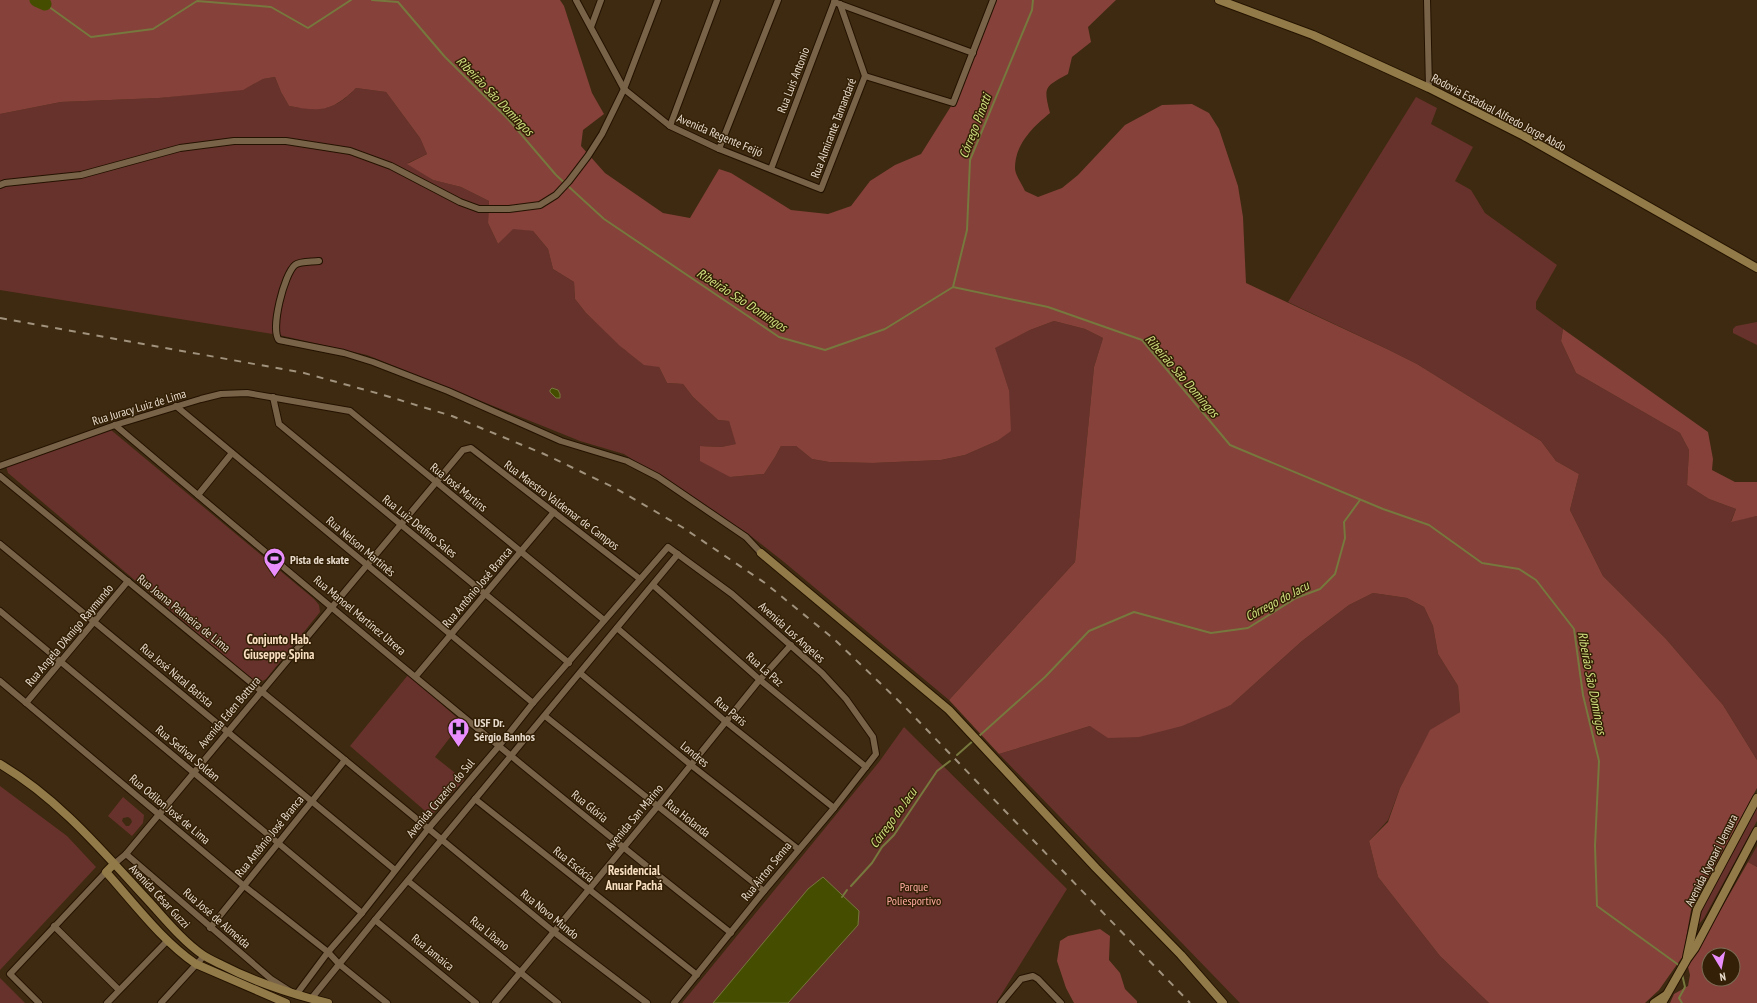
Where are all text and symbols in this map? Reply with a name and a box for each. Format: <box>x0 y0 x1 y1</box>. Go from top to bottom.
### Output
street label: Rua Luis Antonio <box>774 45 812 115</box>
water label: Ribeirão São Domingos <box>453 53 538 141</box>
street label: Rodovia Estadual Alfredo Jorge Abdo <box>1429 70 1569 154</box>
street label: Rua Almirante Tamandaré <box>807 76 859 180</box>
water label: Córrego Pinotti <box>955 89 996 161</box>
street label: Avenida Regente Feijó <box>675 110 765 160</box>
water label: Ribeirão São Domingos <box>694 264 792 336</box>
water label: Ribeirão São Domingos <box>1141 331 1224 422</box>
street label: Rua Juracy Luiz de Lima <box>90 386 188 428</box>
street label: Rua Maestro Valdemar de Campos <box>502 457 622 553</box>
street label: Rua José Martins <box>427 459 491 515</box>
street label: Rua Luiz Delfino Sales <box>380 491 460 561</box>
street label: Rua Nelson Martinês <box>323 513 399 579</box>
street label: Rua Antônio José Branca <box>439 543 515 630</box>
sports icon: Pista de skate <box>261 546 287 579</box>
place label: Pista de skate <box>290 552 349 567</box>
street label: Rua Joana Palmeira de Lima <box>134 571 234 655</box>
street label: Rua Manoel Martinez Utrera <box>311 572 409 658</box>
water label: Córrego do Jacu <box>1242 576 1313 625</box>
street label: Rua Angela D'Amigo Raymundo <box>22 581 116 689</box>
street label: Avenida Los Angeles <box>756 598 828 666</box>
water label: Ribeirão São Domingos <box>1574 630 1611 737</box>
district label: Conjunto Hab. Giuseppe Spina <box>244 631 314 663</box>
street label: Rua José Natal Batista <box>137 640 217 710</box>
street label: Rua La Paz <box>743 649 787 689</box>
street label: Avenida Eden Bottura <box>195 673 264 751</box>
street label: Rua Paris <box>712 693 750 729</box>
place label: USF Dr. Sérgio Banhos <box>474 715 535 744</box>
hospital icon: USF Dr. Sérgio Banhos <box>446 716 472 749</box>
street label: Rua Sedival Soldan <box>153 722 223 784</box>
street label: Londres <box>678 738 712 770</box>
street label: Avenida Cruzeiro do Sul <box>403 755 477 840</box>
street label: Rua Odilon José de Lima <box>126 771 214 847</box>
street label: Avenida San Marino <box>602 781 666 853</box>
water label: Córrego do Jacu <box>865 784 921 851</box>
street label: Rua Glória <box>569 787 612 825</box>
street label: Rua Antônio José Branca <box>232 792 307 880</box>
street label: Rua Holanda <box>663 796 714 840</box>
street label: Avenida Kyonari Uemura <box>1681 811 1741 909</box>
street label: Rua Airton Senna <box>738 838 794 903</box>
street label: Rua Escócia <box>550 843 598 885</box>
street label: Avenida César Guzzi <box>126 861 194 931</box>
district label: Residencial Anuar Pachá <box>604 862 663 894</box>
park label: Parque Poliesportivo <box>887 879 941 908</box>
street label: Rua José de Almeida <box>180 885 254 951</box>
street label: Rua Novo Mundo <box>518 886 582 942</box>
street label: Rua Líbano <box>467 913 513 953</box>
street label: Rua Jamaica <box>409 930 457 974</box>
north arrow <box>1701 947 1741 987</box>
text: N <box>1719 969 1727 984</box>

